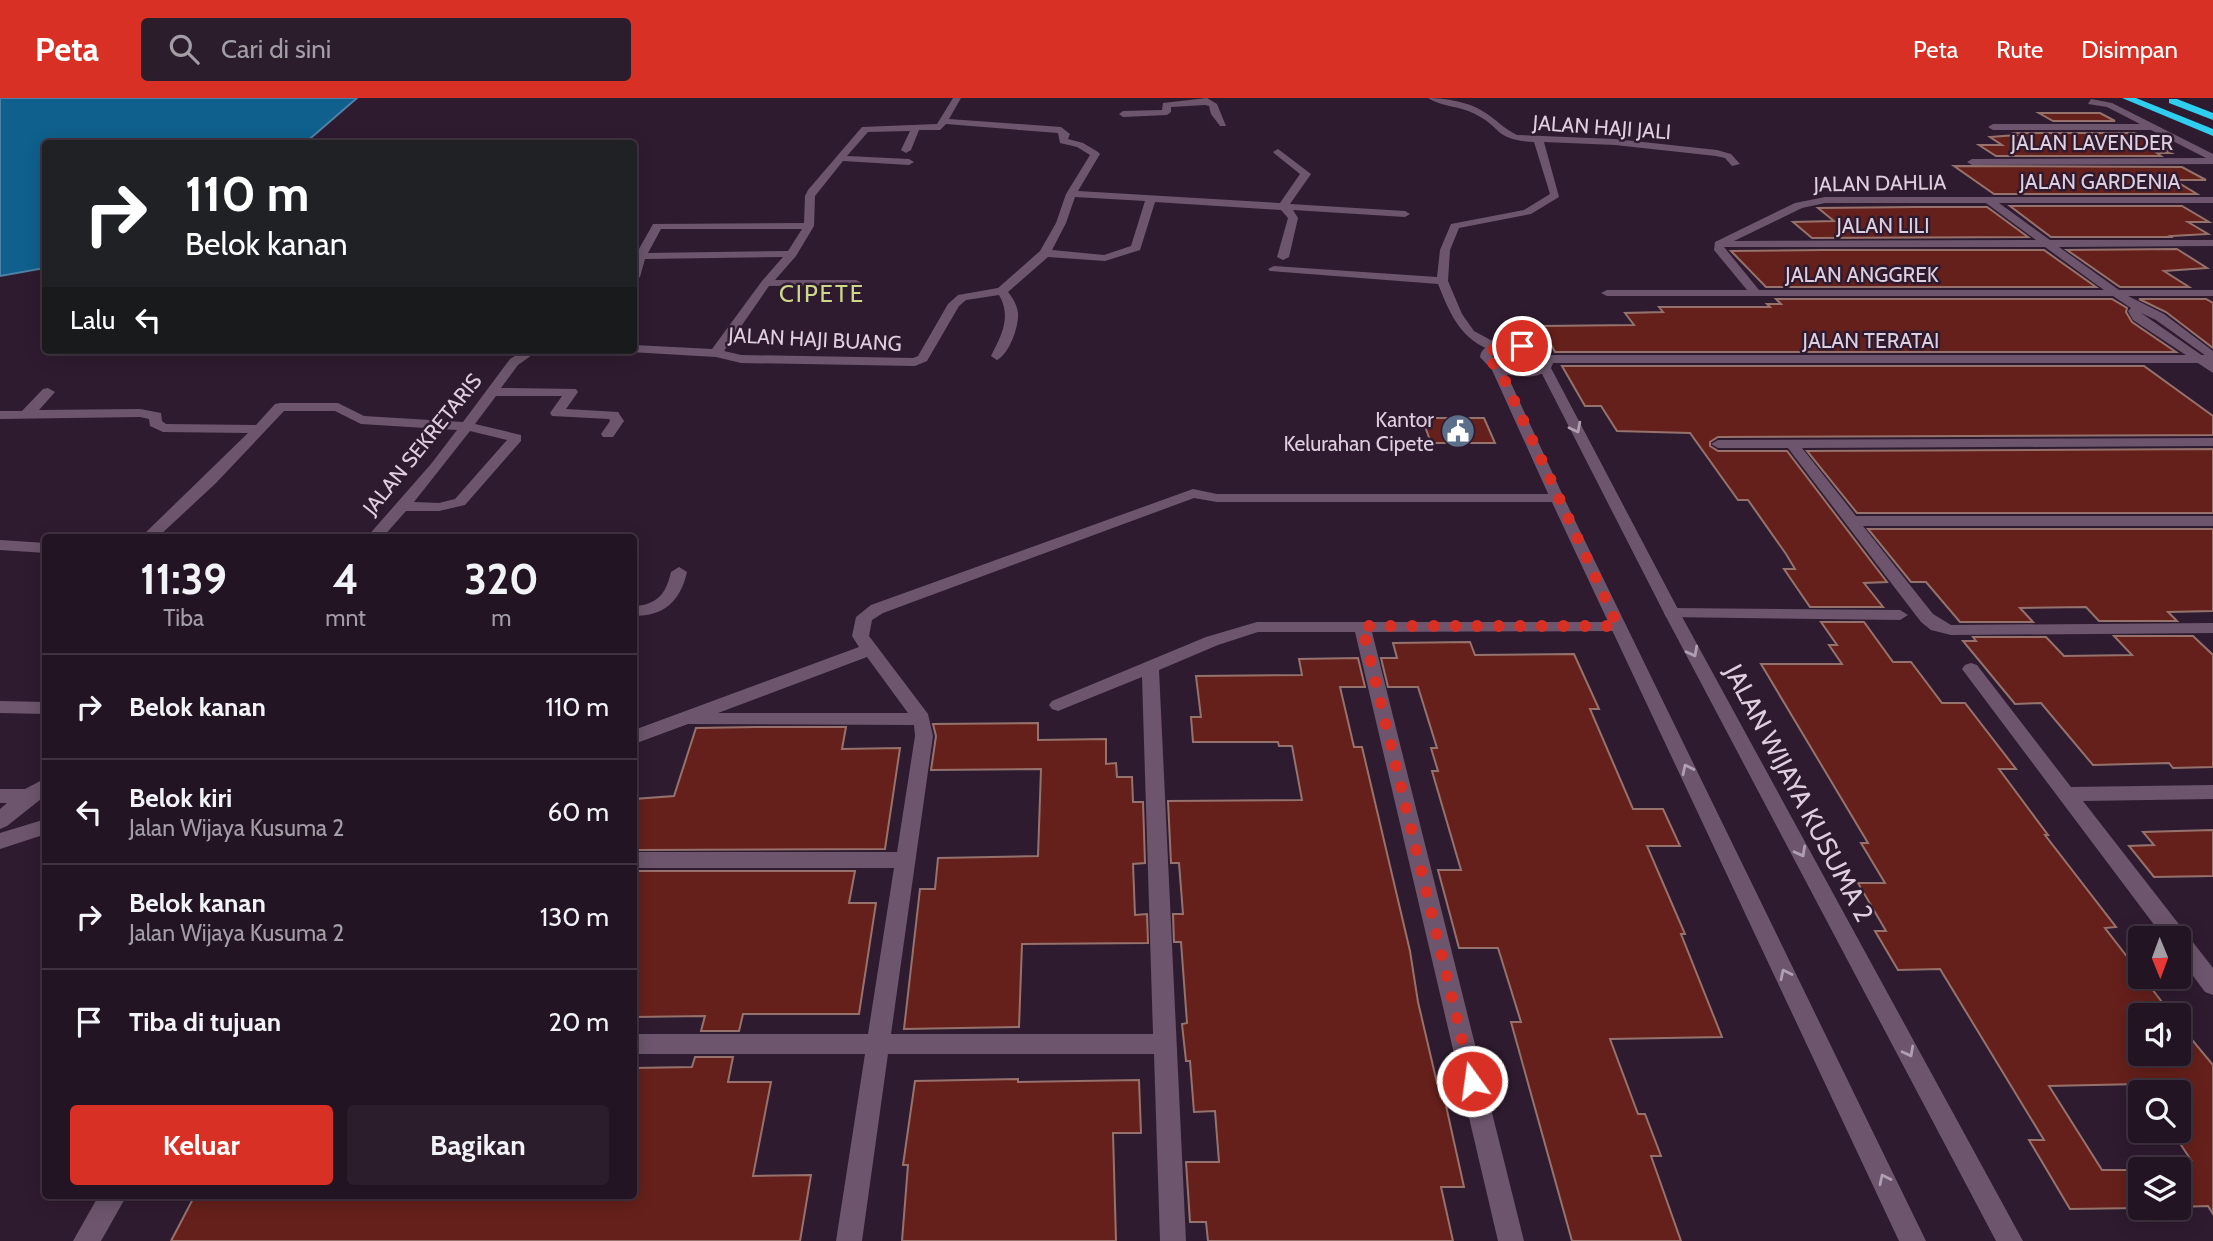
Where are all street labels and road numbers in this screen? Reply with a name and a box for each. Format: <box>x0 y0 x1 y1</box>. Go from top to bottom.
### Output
street label: JALAN HAJI JALI <box>1531 110 1672 144</box>
street label: JALAN LAVENDER <box>2010 130 2174 155</box>
street label: JALAN DAHLIA <box>1812 169 1947 197</box>
street label: JALAN GARDENIA <box>2019 169 2181 194</box>
street label: JALAN LILI <box>1835 213 1930 238</box>
street label: JALAN ANGGREK <box>1784 262 1939 287</box>
street label: JALAN HAJI BUANG <box>727 322 902 356</box>
street label: JALAN TERATAI <box>1802 328 1939 353</box>
street label: JALAN SEKRETARIS <box>357 368 487 520</box>
street label: JALAN WIJAYA KUSUMA 2 <box>1717 658 1880 927</box>

